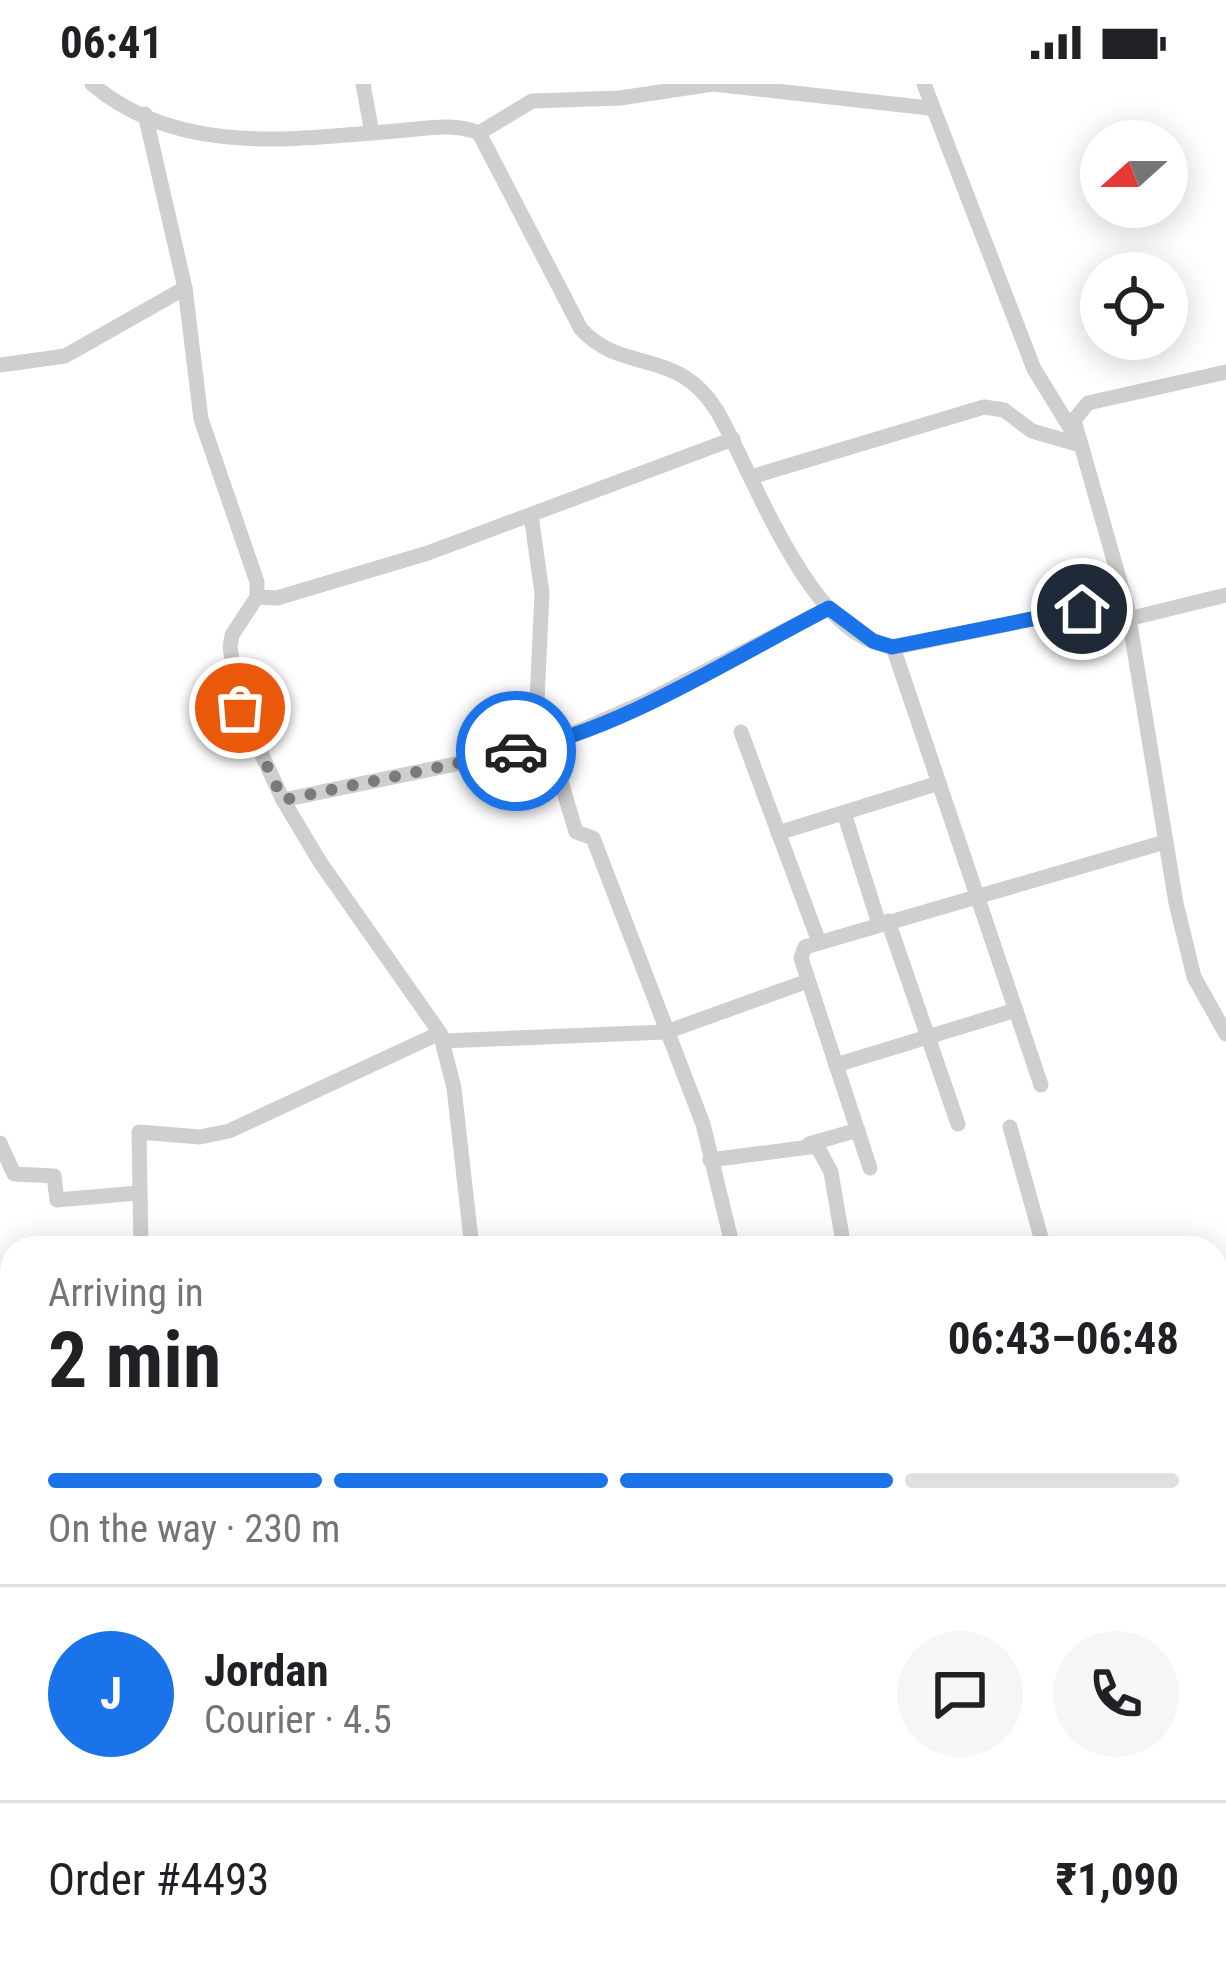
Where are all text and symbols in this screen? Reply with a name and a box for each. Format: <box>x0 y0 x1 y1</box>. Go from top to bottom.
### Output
text: 06:41 <box>60 16 163 69</box>
north arrow <box>1080 120 1188 228</box>
map controls <box>1080 120 1188 360</box>
button: locate <box>1080 252 1188 360</box>
pin <box>1031 558 1133 660</box>
icon: home <box>1049 576 1115 642</box>
pin <box>189 657 291 759</box>
icon: bag <box>207 675 273 741</box>
courier <box>456 691 576 811</box>
icon: car <box>483 718 549 784</box>
text: Arriving in <box>48 1270 204 1316</box>
text: 06:43–06:48 <box>948 1312 1179 1365</box>
text: 2 min <box>48 1315 221 1406</box>
text: On the way · 230 m <box>48 1506 340 1552</box>
button: chat <box>897 1631 1023 1757</box>
button: phone <box>1053 1631 1179 1757</box>
text: Jordan <box>204 1644 329 1697</box>
text: J <box>100 1667 122 1720</box>
text: Courier · 4.5 <box>204 1697 392 1743</box>
text: Order #4493 <box>48 1853 269 1906</box>
text: ₹1,090 <box>1056 1853 1179 1906</box>

